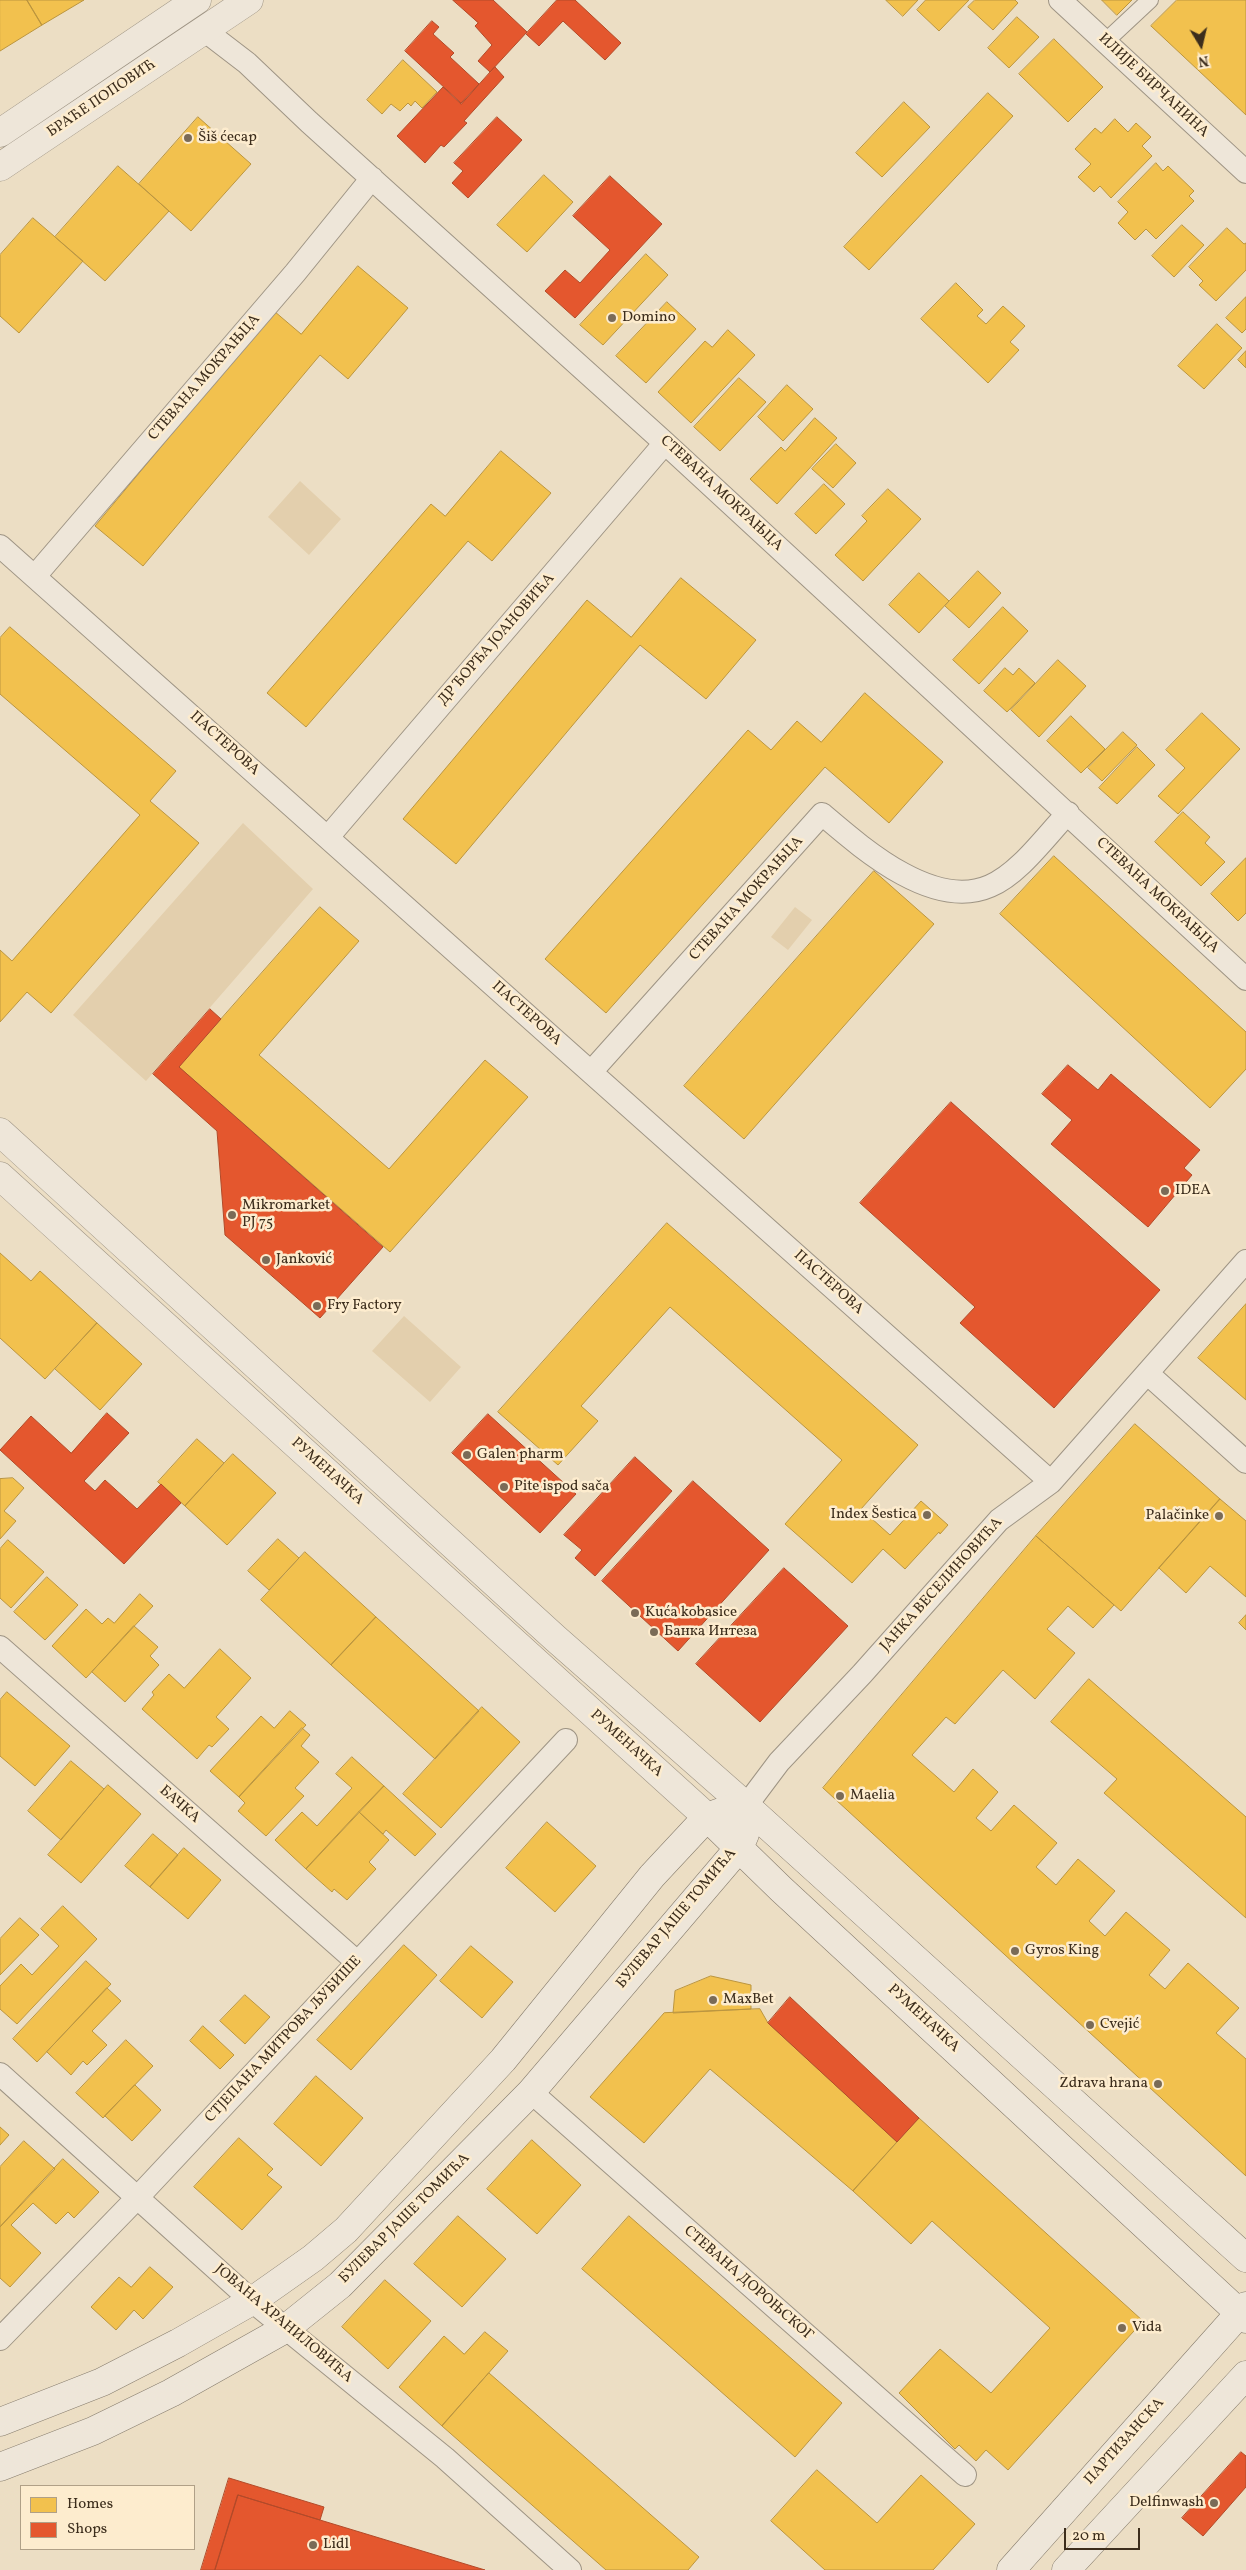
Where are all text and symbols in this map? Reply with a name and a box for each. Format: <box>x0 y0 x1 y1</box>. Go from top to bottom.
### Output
north arrow <box>1176 20 1226 70</box>
street label: ИЛИЈЕ БИРЧАНИНА <box>1094 30 1212 142</box>
text: N <box>1197 50 1210 70</box>
street label: БРАЋЕ ПОПОВИЋ <box>44 56 160 142</box>
place label: Šiš ćecap <box>198 129 257 147</box>
marker: Šiš ćecap <box>182 132 194 144</box>
place label: Domino <box>622 309 676 327</box>
street label: СТЕВАНА МОКРАЊЦА <box>145 311 265 445</box>
marker: Domino <box>606 312 618 324</box>
street label: СТЕВАНА МОКРАЊЦА <box>656 432 786 556</box>
street label: ДР ЂОРЂА ЈОАНОВИЋА <box>435 570 559 710</box>
street label: ПАСТЕРОВА <box>185 708 263 780</box>
street label: СТЕВАНА МОКРАЊЦА <box>686 833 808 965</box>
street label: СТЕВАНА МОКРАЊЦА <box>1092 834 1222 958</box>
street label: ПАСТЕРОВА <box>487 978 565 1050</box>
place label: IDEA <box>1175 1182 1211 1200</box>
marker: IDEA <box>1159 1185 1171 1197</box>
place label: Mikromarket PJ 75 <box>242 1197 330 1232</box>
marker: Mikromarket PJ 75 <box>226 1209 238 1221</box>
street label: ПАСТЕРОВА <box>789 1247 867 1319</box>
place label: Janković <box>276 1251 332 1269</box>
marker: Janković <box>260 1254 272 1266</box>
place label: Fry Factory <box>327 1297 402 1315</box>
marker: Fry Factory <box>311 1300 323 1312</box>
street label: РУМЕНАЧКА <box>287 1435 367 1509</box>
place label: Galen pharm <box>477 1446 563 1464</box>
marker: Galen pharm <box>461 1449 473 1461</box>
place label: Pite ispod sača <box>514 1478 609 1496</box>
marker: Pite ispod sača <box>498 1481 510 1493</box>
place label: Index Šestica <box>831 1506 917 1524</box>
place label: Palačinke <box>1146 1507 1209 1525</box>
marker: Index Šestica <box>921 1509 933 1521</box>
marker: Palačinke <box>1213 1510 1225 1522</box>
street label: ЈАНКА ВЕСЕЛИНОВИЋА <box>877 1514 1007 1656</box>
place label: Kuća kobasice <box>645 1604 737 1622</box>
marker: Kuća kobasice <box>629 1607 641 1619</box>
place label: Банка Интеза <box>664 1623 757 1641</box>
marker: Банка Интеза <box>648 1626 660 1638</box>
street label: РУМЕНАЧКА <box>586 1707 666 1781</box>
street label: БАЧКА <box>155 1782 203 1828</box>
place label: Maelia <box>850 1787 895 1805</box>
marker: Maelia <box>834 1790 846 1802</box>
street label: БУЛЕВАР ЈАШЕ ТОМИЋА <box>613 1845 741 1993</box>
place label: Gyros King <box>1025 1942 1099 1960</box>
marker: Gyros King <box>1009 1945 1021 1957</box>
street label: СТЈЕПАНА МИТРОВА ЉУБИШЕ <box>202 1953 366 2127</box>
street label: РУМЕНАЧКА <box>883 1981 963 2057</box>
place label: MaxBet <box>723 1991 774 2009</box>
marker: MaxBet <box>707 1994 719 2006</box>
place label: Cvejić <box>1100 2016 1140 2034</box>
marker: Cvejić <box>1084 2019 1096 2031</box>
place label: Zdrava hrana <box>1059 2075 1148 2093</box>
marker: Zdrava hrana <box>1152 2078 1164 2090</box>
street label: БУЛЕВАР ЈАШЕ ТОМИЋА <box>336 2150 474 2288</box>
street label: СТЕВАНА ДОРОЊСКОГ <box>679 2223 817 2345</box>
street label: ЈОВАНА ХРАНИЛОВИЋА <box>210 2261 356 2387</box>
place label: Vida <box>1132 2319 1162 2337</box>
marker: Vida <box>1116 2322 1128 2334</box>
street label: ПАРТИЗАНСКА <box>1081 2395 1169 2489</box>
legend <box>20 2485 195 2550</box>
text: Homes <box>67 2494 113 2515</box>
place label: Delfinwash <box>1129 2494 1204 2512</box>
marker: Delfinwash <box>1208 2497 1220 2509</box>
scale bar <box>1066 2518 1142 2550</box>
text: Shops <box>67 2519 107 2540</box>
text: 20 m <box>1072 2526 1105 2547</box>
place label: Lidl <box>323 2536 349 2554</box>
marker: Lidl <box>307 2539 319 2551</box>

